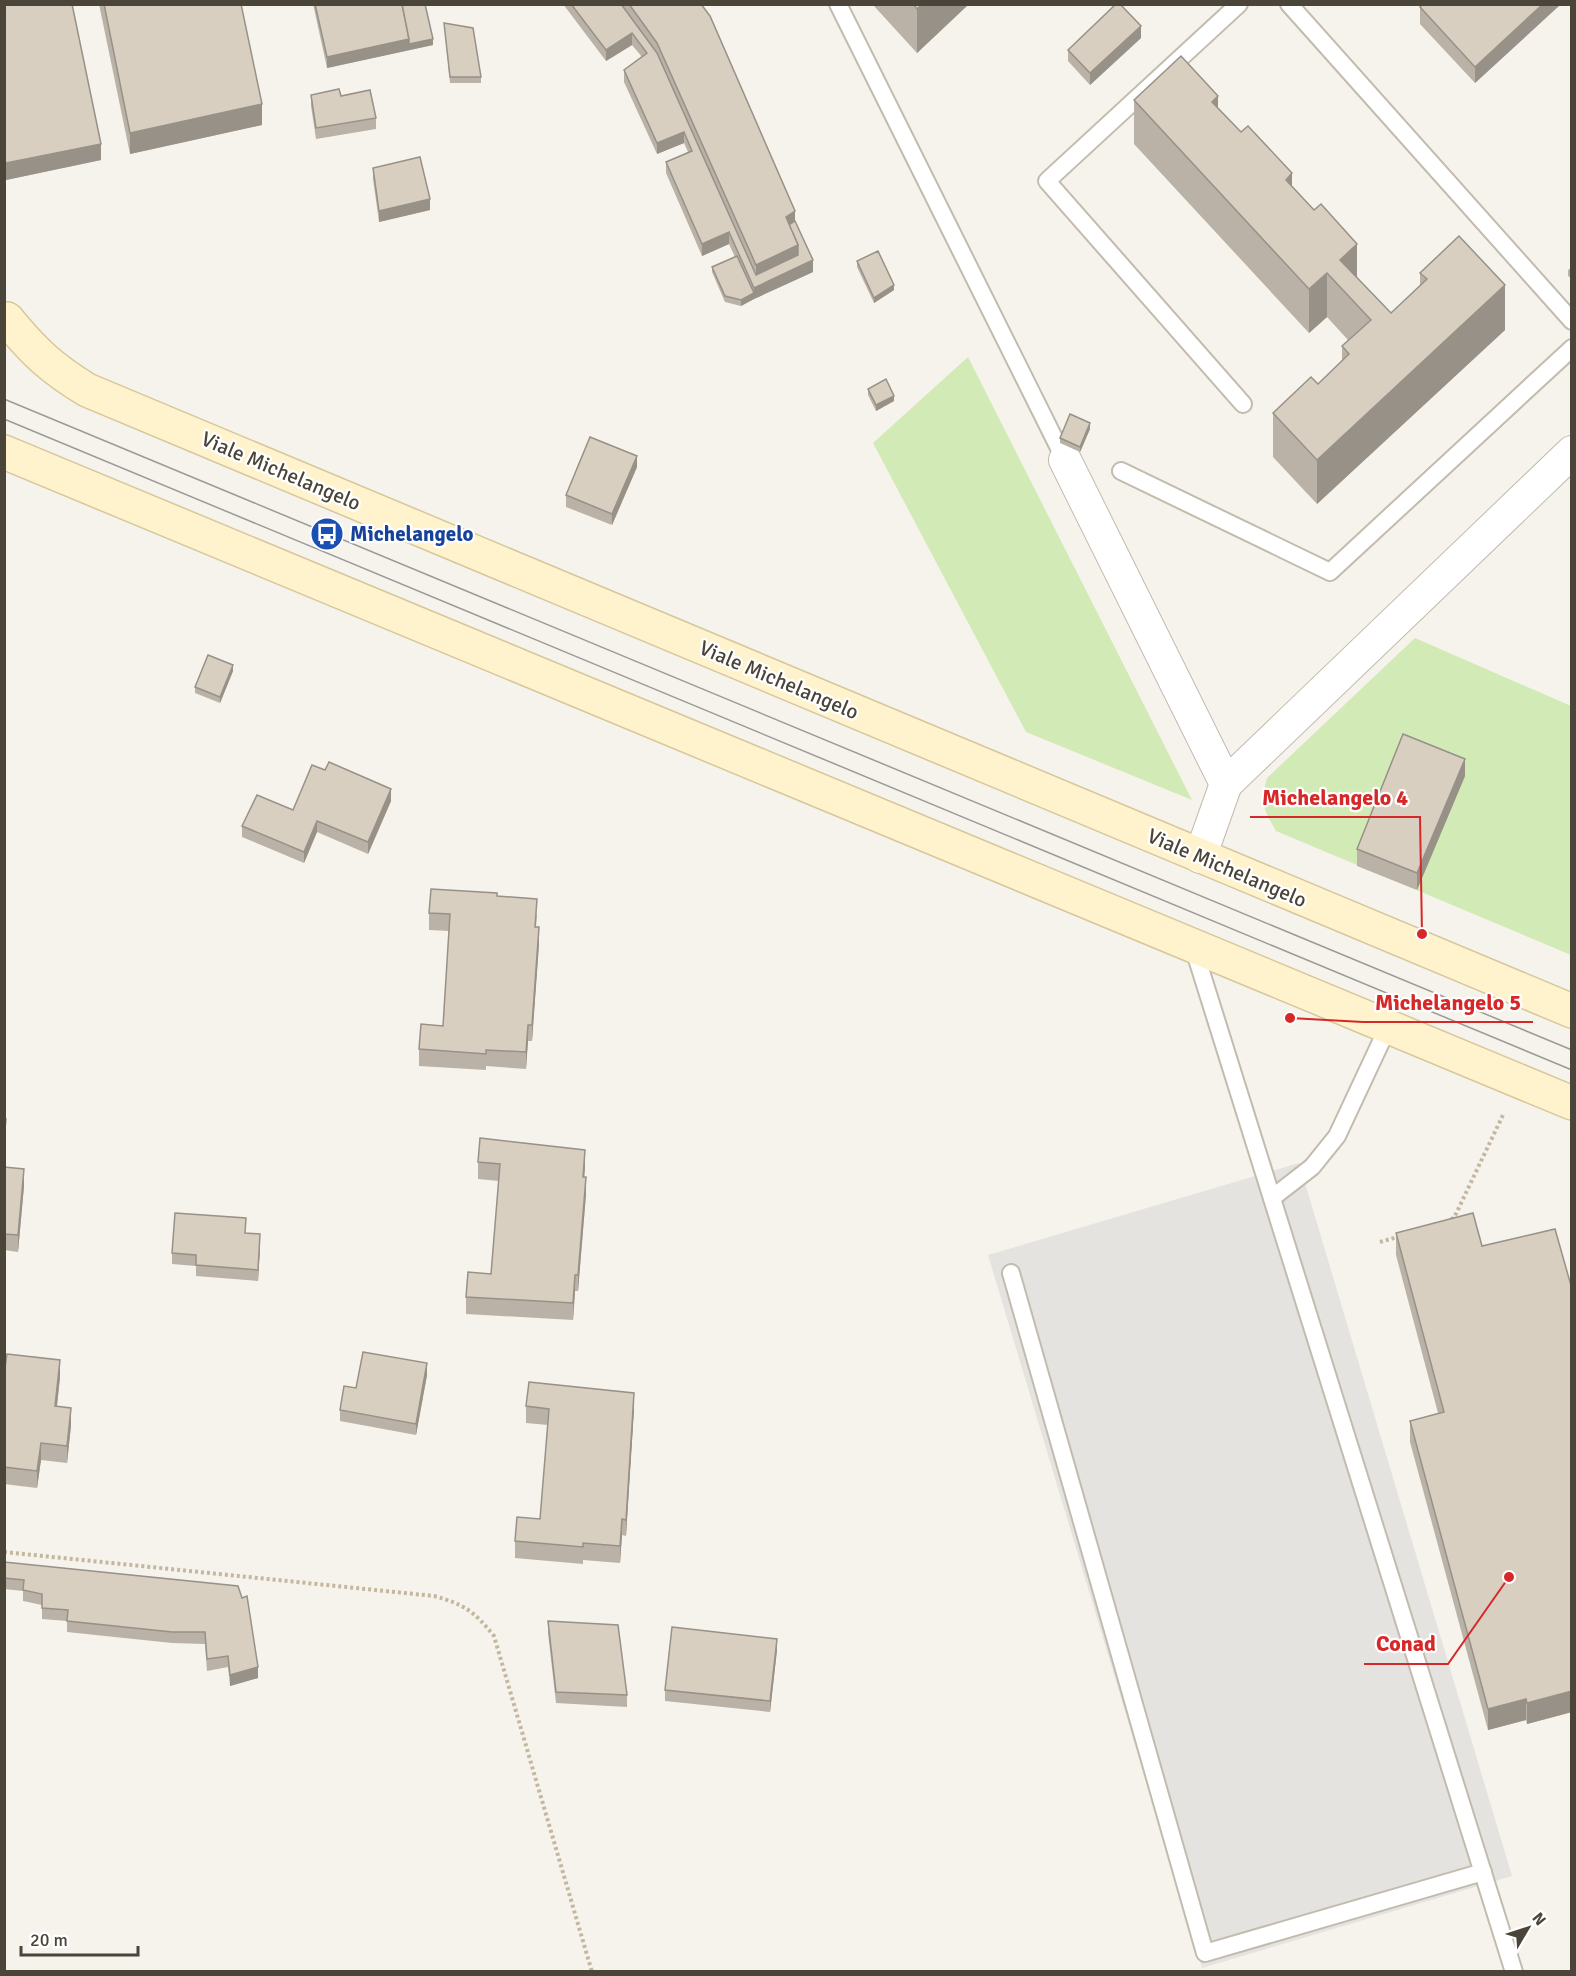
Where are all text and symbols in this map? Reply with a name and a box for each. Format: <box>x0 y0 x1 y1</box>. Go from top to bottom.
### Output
street label: Viale Michelangelo <box>197 426 365 516</box>
bus stop icon: Michelangelo <box>309 516 345 552</box>
place label: Michelangelo <box>350 521 473 547</box>
street label: Viale Michelangelo <box>695 635 863 725</box>
callout: Michelangelo 4 <box>1250 777 1420 817</box>
text: Michelangelo 4 <box>1262 784 1408 811</box>
street label: Viale Michelangelo <box>1143 823 1311 913</box>
callout: Michelangelo 5 <box>1363 982 1533 1022</box>
text: Michelangelo 5 <box>1375 989 1521 1016</box>
callout: Conad <box>1364 1624 1448 1664</box>
text: Conad <box>1376 1630 1436 1657</box>
north arrow <box>1498 1898 1558 1958</box>
text: N <box>1528 1909 1550 1930</box>
scale bar <box>21 1919 138 1957</box>
text: 20 m <box>30 1929 68 1951</box>

